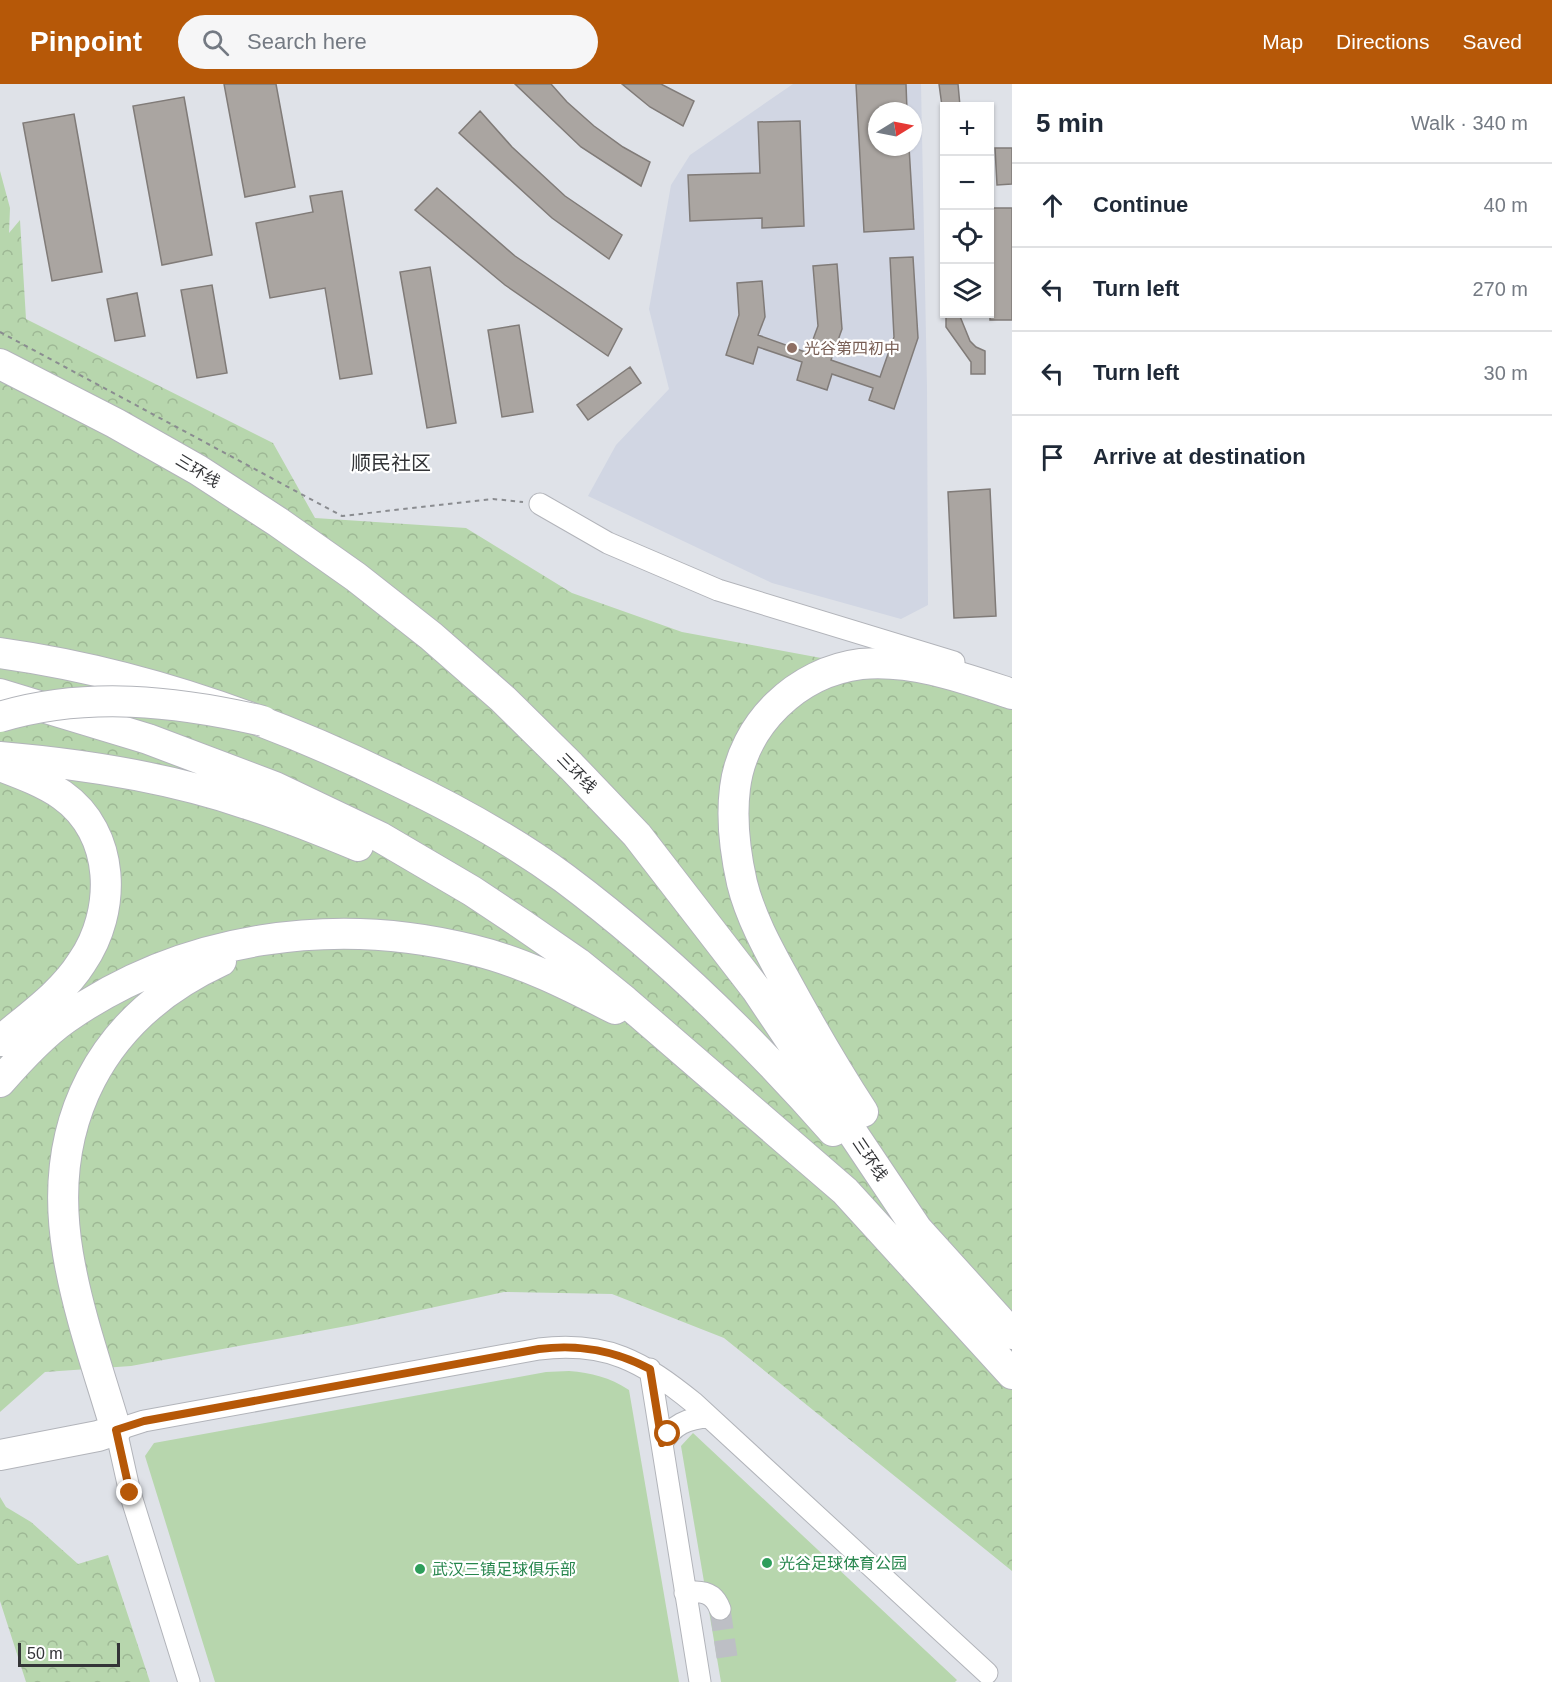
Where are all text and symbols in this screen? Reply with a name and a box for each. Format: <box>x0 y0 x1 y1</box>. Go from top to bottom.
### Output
search box <box>178 15 598 69</box>
text: Pinpoint <box>30 26 142 57</box>
icon: search <box>199 26 232 59</box>
text: Search here <box>247 29 367 54</box>
text: Map <box>1262 30 1303 53</box>
text: Directions <box>1336 30 1429 53</box>
text: Saved <box>1462 30 1522 53</box>
north arrow <box>868 102 922 156</box>
map controls <box>940 102 994 318</box>
button: + <box>940 102 994 156</box>
text: 5 min <box>1036 108 1104 138</box>
text: Walk · 340 m <box>1411 112 1528 134</box>
button: − <box>940 156 994 210</box>
icon: ahead <box>1036 189 1069 222</box>
text: Continue <box>1093 192 1188 217</box>
text: 40 m <box>1484 194 1528 216</box>
button: locate <box>940 210 994 264</box>
button: layers <box>940 264 994 318</box>
icon: left <box>1036 273 1069 306</box>
text: Turn left <box>1093 276 1179 301</box>
text: 270 m <box>1472 278 1528 300</box>
place label: 光谷第四初中 <box>804 340 900 357</box>
marker: 光谷第四初中 <box>785 341 799 355</box>
icon: left <box>1036 357 1069 390</box>
text: Turn left <box>1093 360 1179 385</box>
text: 30 m <box>1484 362 1528 384</box>
icon: arrive <box>1036 441 1069 474</box>
text: Arrive at destination <box>1093 444 1306 469</box>
street label: 三环线 <box>173 451 223 491</box>
district label: 顺民社区 <box>351 452 431 474</box>
street label: 三环线 <box>554 750 600 796</box>
street label: 三环线 <box>850 1134 890 1184</box>
route start <box>654 1420 680 1446</box>
route end <box>116 1479 142 1505</box>
place label: 光谷足球体育公园 <box>779 1555 907 1572</box>
marker: 光谷足球体育公园 <box>760 1556 774 1570</box>
place label: 武汉三镇足球俱乐部 <box>432 1561 576 1578</box>
marker: 武汉三镇足球俱乐部 <box>413 1562 427 1576</box>
scale bar <box>18 1640 120 1668</box>
text: 50 m <box>27 1645 63 1662</box>

